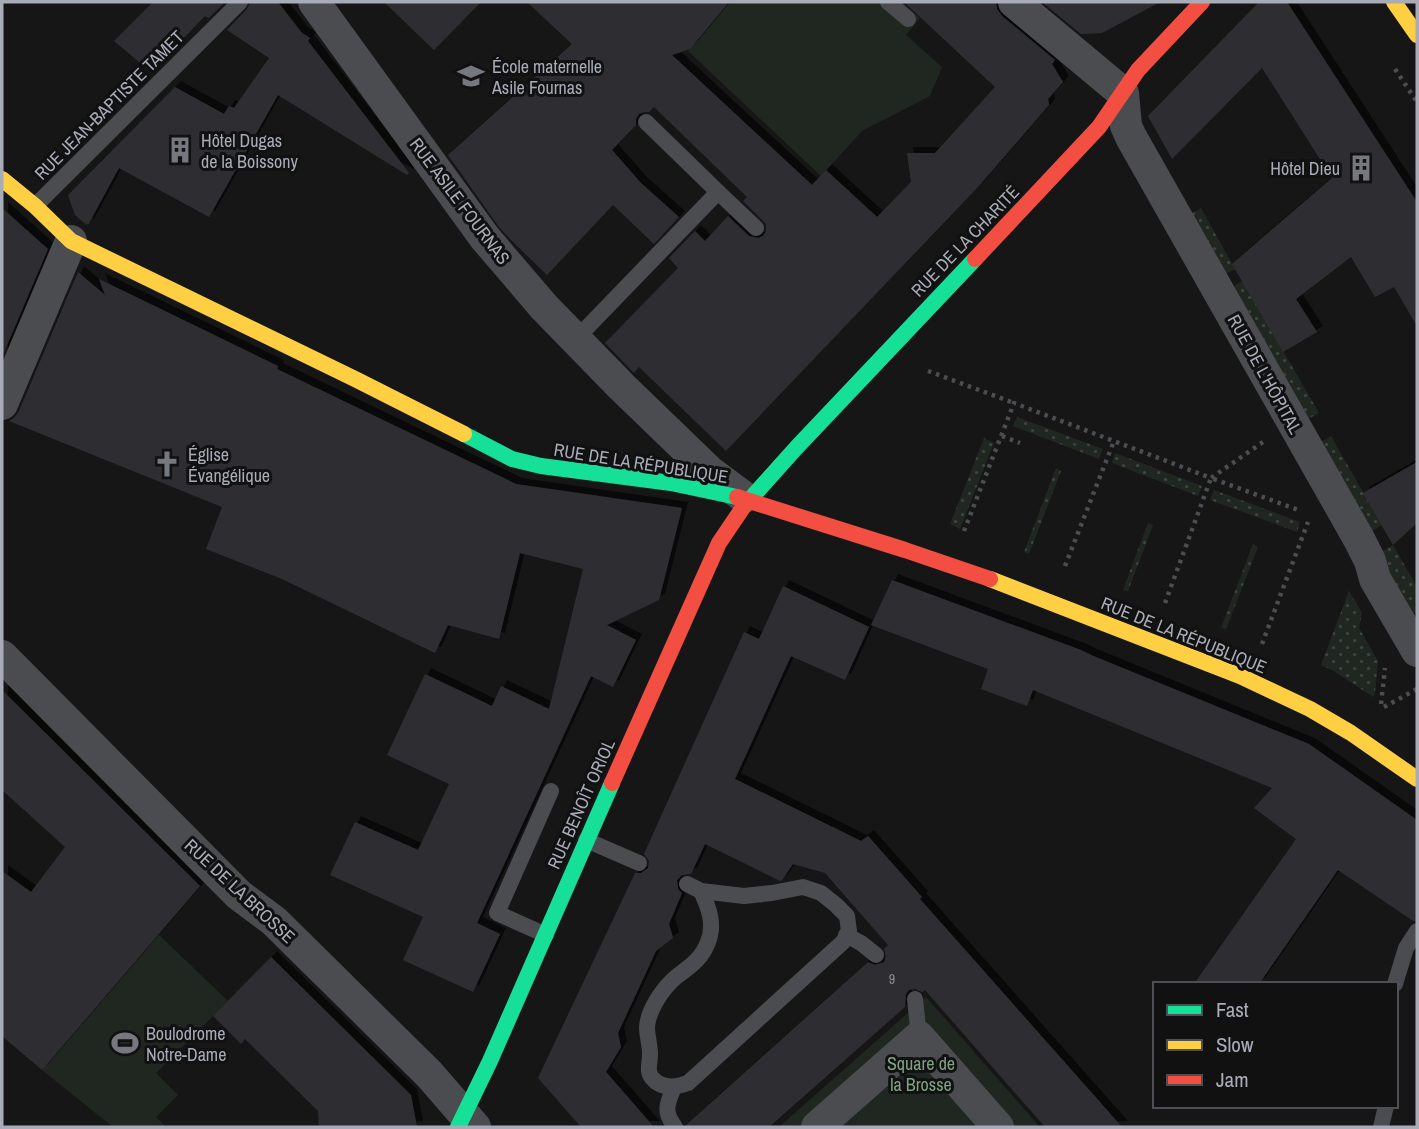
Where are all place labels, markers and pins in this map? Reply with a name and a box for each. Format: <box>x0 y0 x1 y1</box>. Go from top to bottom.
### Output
place label: École maternelle Asile Fournas <box>491 54 602 100</box>
school or university icon: École maternelle Asile Fournas <box>456 61 486 91</box>
place label: Hôtel Dugas de la Boissony <box>201 128 298 174</box>
building icon: Hôtel Dugas de la Boissony <box>165 135 195 165</box>
building icon: Hôtel Dieu <box>1346 153 1376 183</box>
place label: Hôtel Dieu <box>1270 156 1340 181</box>
place label: Église Évangélique <box>188 442 270 488</box>
church icon: Église Évangélique <box>152 449 182 479</box>
place label: Boulodrome Notre-Dame <box>146 1021 226 1067</box>
sports icon: Boulodrome Notre-Dame <box>110 1028 140 1058</box>

